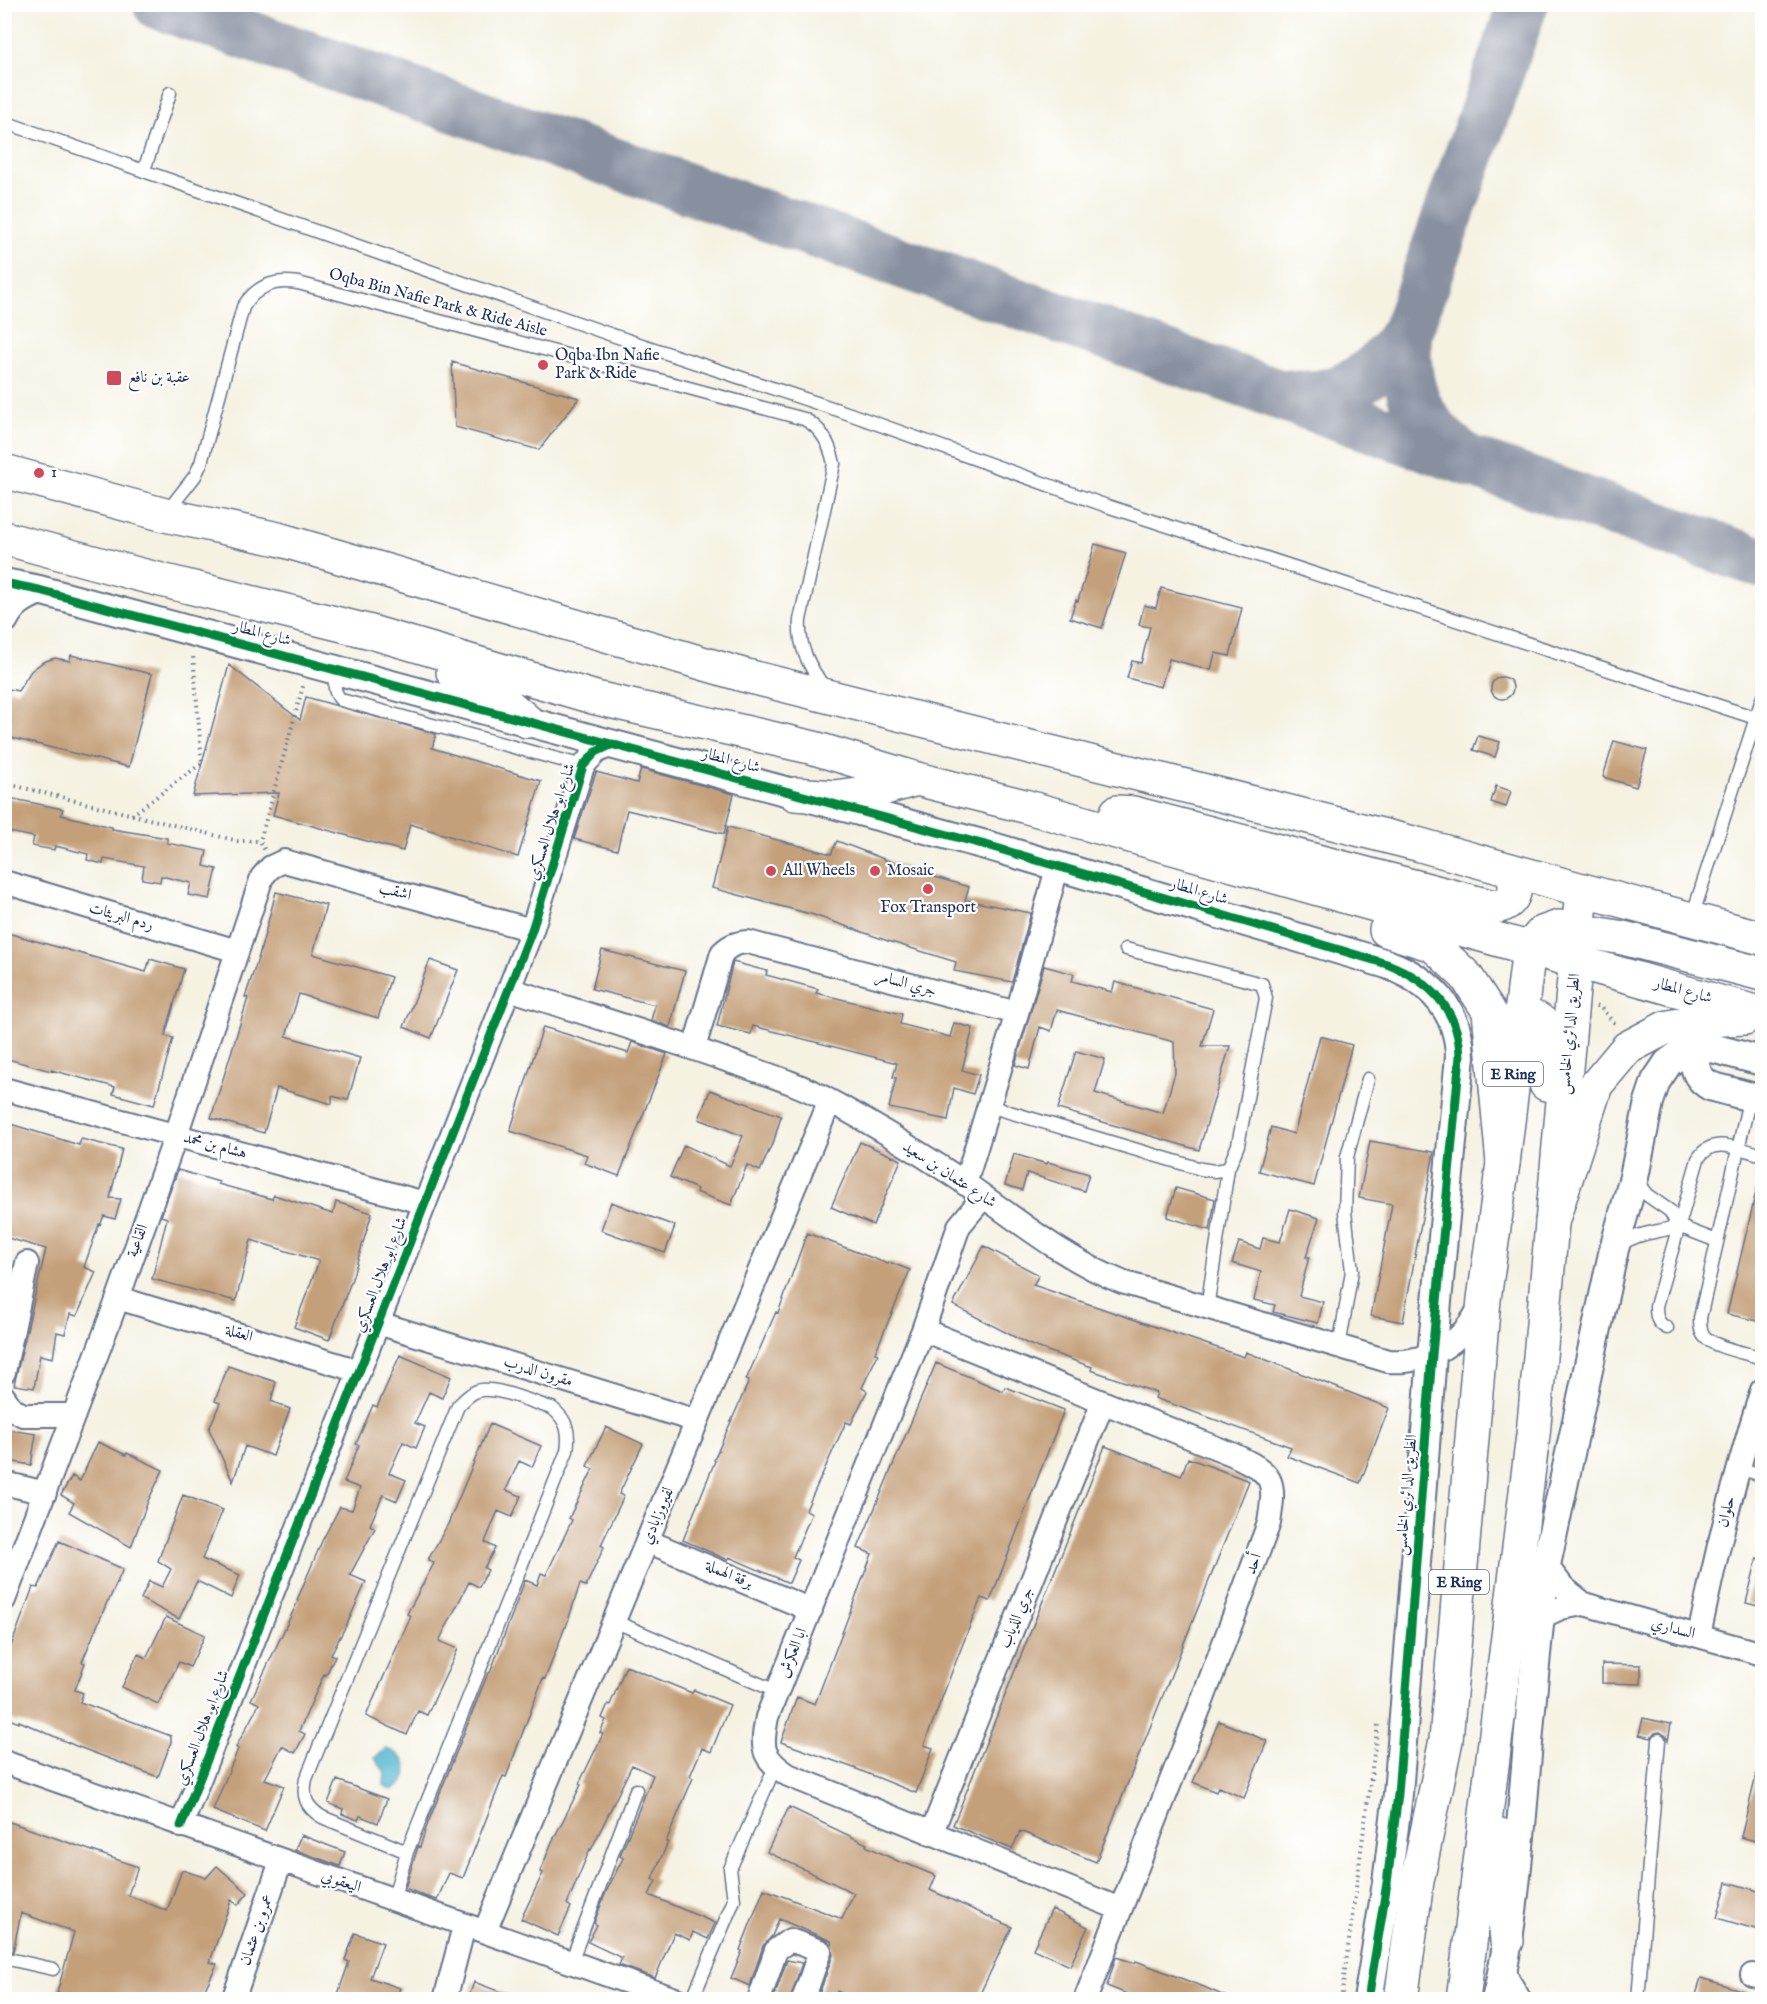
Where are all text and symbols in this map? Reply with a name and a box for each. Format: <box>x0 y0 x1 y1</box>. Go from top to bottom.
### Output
street label: Oqba Bin Nafie Park & Ride Aisle <box>327 264 549 342</box>
place label: Oqba Ibn Nafie Park & Ride <box>555 346 660 384</box>
marker: Oqba Ibn Nafie Park & Ride <box>536 358 550 372</box>
place label: عقبة بن نافع <box>128 368 190 392</box>
marker: عقبة بن نافع <box>105 369 123 387</box>
place label: 1 <box>51 463 57 483</box>
marker: 1 <box>32 466 46 480</box>
street label: شارع المطار <box>228 616 293 653</box>
street label: شارع المطار <box>697 743 762 780</box>
street label: شارع ابو هلال العسكري <box>524 761 582 884</box>
place label: All Wheels <box>782 861 856 881</box>
place label: Mosaic <box>887 861 934 881</box>
marker: All Wheels <box>764 864 778 878</box>
marker: Mosaic <box>868 864 882 878</box>
street label: شارع المطار <box>1165 873 1230 912</box>
street label: اشقب <box>377 878 413 906</box>
marker: Fox Transport <box>921 882 935 896</box>
street label: ردم البريثات <box>85 898 156 939</box>
place label: Fox Transport <box>880 898 976 918</box>
street label: جري السامر <box>873 966 938 1003</box>
street label: الطريق الدائري الخامس <box>1555 973 1586 1096</box>
street label: شارع المطار <box>1649 973 1714 1011</box>
road number: E Ring <box>1483 1062 1543 1086</box>
street label: هشام بن محمد <box>180 1128 249 1167</box>
street label: شارع عثمان بن سعيد <box>897 1137 1000 1215</box>
street label: شارع ابو هلال العسكري <box>350 1214 414 1336</box>
street label: القاعية <box>123 1222 153 1260</box>
street label: العقلة <box>222 1320 255 1348</box>
street label: مقرون الدرب <box>501 1352 575 1392</box>
street label: الطريق الدائري الخامس <box>1392 1434 1423 1557</box>
street label: لفيروزابادي <box>637 1484 680 1548</box>
street label: حلوان <box>1713 1494 1741 1530</box>
street label: أحد <box>1238 1549 1267 1577</box>
street label: برقة الهملة <box>701 1556 756 1594</box>
road number: E Ring <box>1429 1570 1489 1594</box>
street label: جري الذياب <box>996 1584 1039 1652</box>
street label: السداري <box>1648 1614 1697 1645</box>
street label: ابا العكرش <box>774 1625 812 1681</box>
street label: شارع ابو هلال العسكري <box>172 1667 236 1789</box>
street label: اليعقوبي <box>318 1866 363 1899</box>
street label: عمرو بن عثمان <box>236 1892 278 1968</box>

